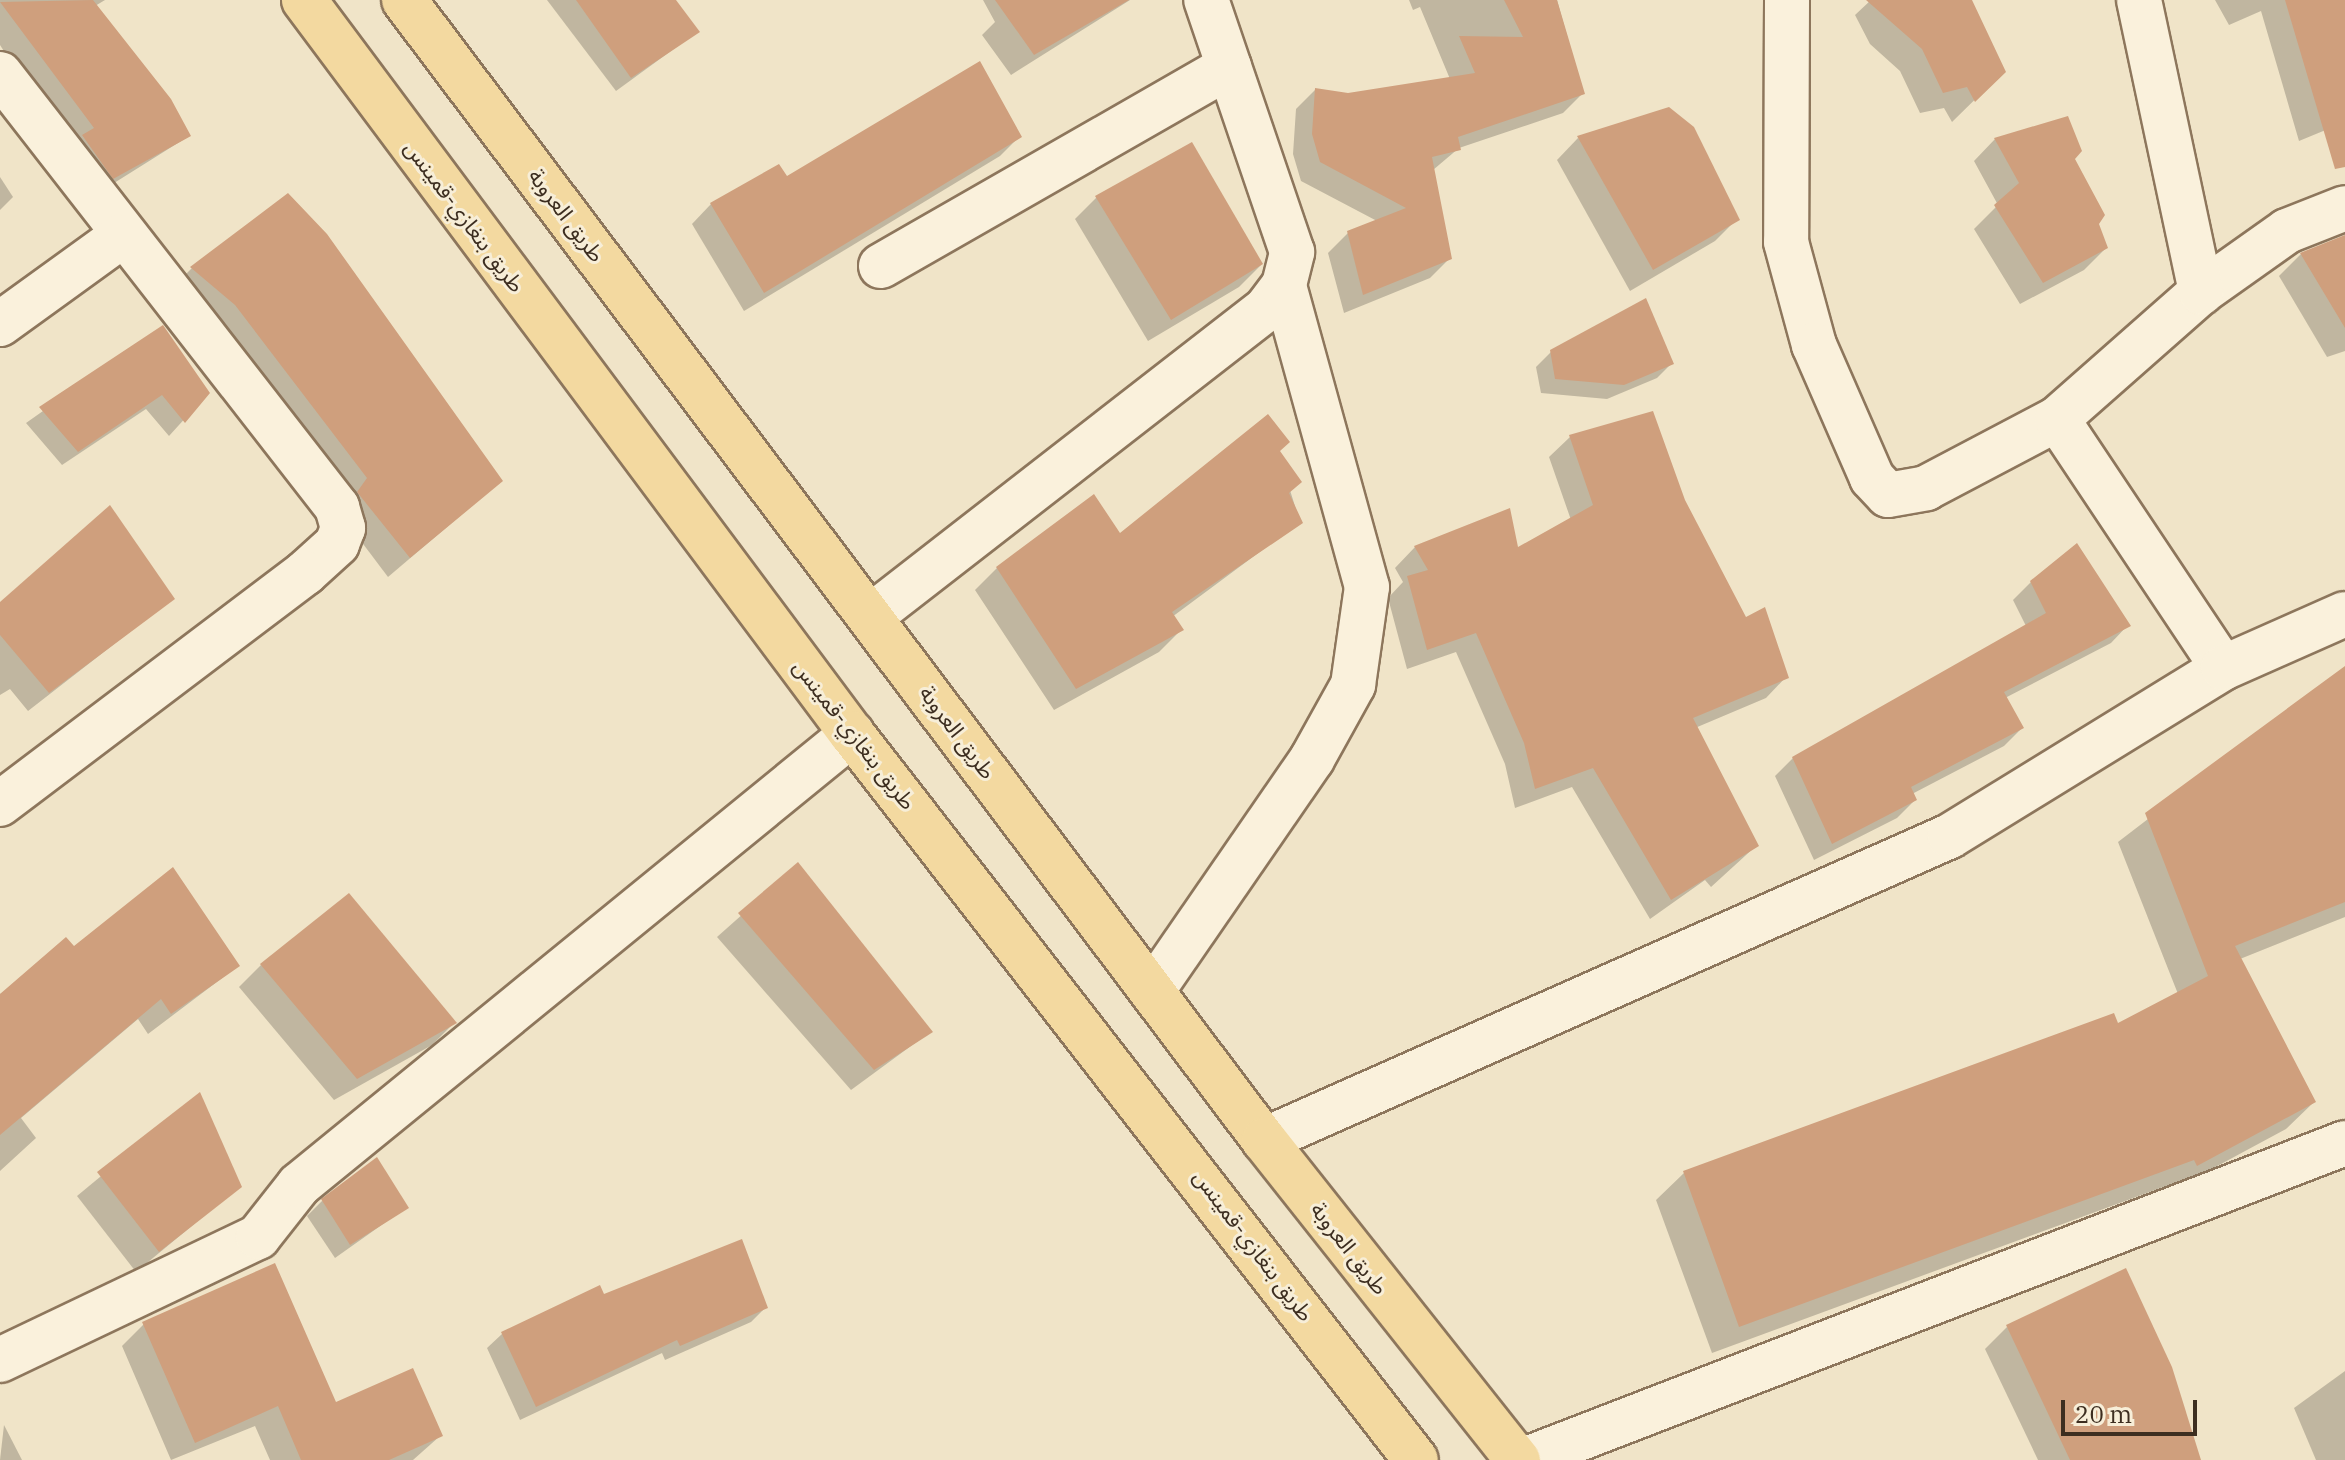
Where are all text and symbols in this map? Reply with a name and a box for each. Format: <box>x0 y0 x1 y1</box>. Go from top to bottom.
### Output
street label: طريق بنغازي-قمينس <box>399 135 531 297</box>
street label: طريق العروبة <box>523 163 611 267</box>
street label: طريق بنغازي-قمينس <box>788 654 922 814</box>
street label: طريق العروبة <box>914 680 1002 784</box>
street label: طريق بنغازي-قمينس <box>1188 1164 1320 1326</box>
street label: طريق العروبة <box>1306 1197 1394 1299</box>
scale bar <box>2065 1384 2201 1434</box>
text: 20 m <box>2075 1398 2132 1430</box>

